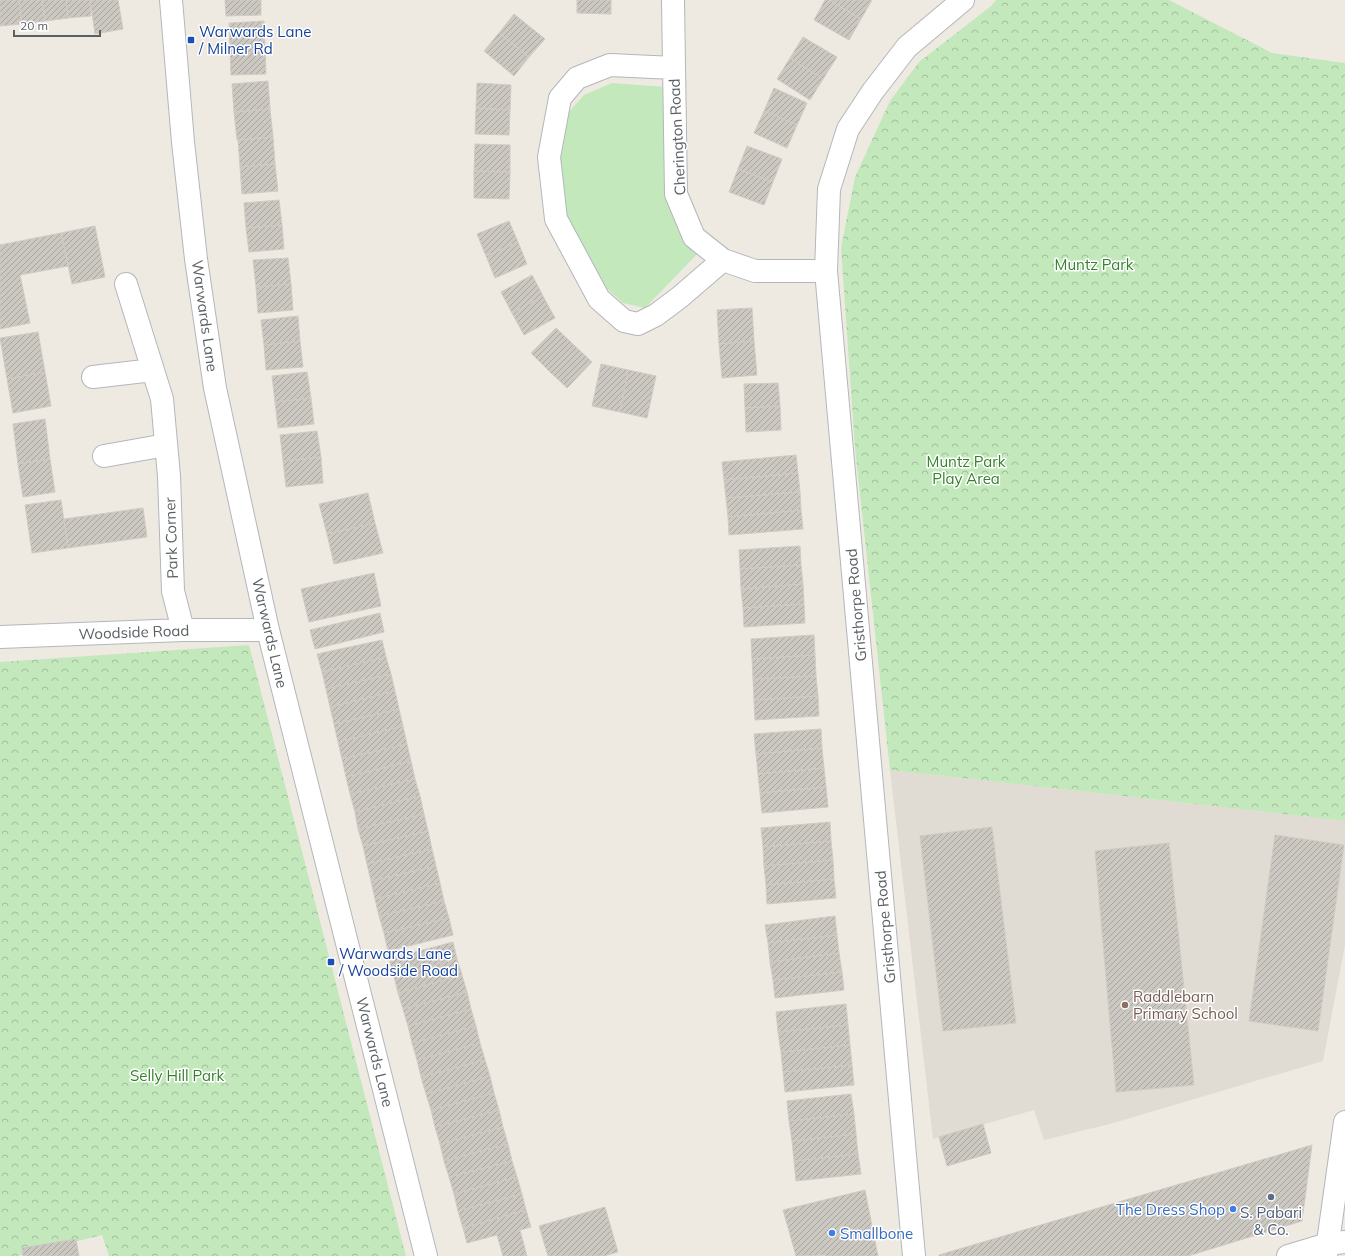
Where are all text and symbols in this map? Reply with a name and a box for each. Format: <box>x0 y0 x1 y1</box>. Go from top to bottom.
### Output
scale bar <box>14 12 100 38</box>
text: 20 m <box>20 18 48 33</box>
place label: Warwards Lane / Milner Rd <box>198 22 311 58</box>
marker: Warwards Lane / Milner Rd <box>186 35 196 45</box>
street label: Cherington Road <box>664 78 690 196</box>
park label: Muntz Park <box>1055 255 1134 274</box>
street label: Warwards Lane <box>188 259 222 373</box>
park label: Muntz Park Play Area <box>927 452 1006 488</box>
street label: Park Corner <box>160 496 182 579</box>
street label: Gristhorpe Road <box>842 548 870 662</box>
street label: Warwards Lane <box>248 576 292 690</box>
street label: Woodside Road <box>78 621 190 643</box>
street label: Gristhorpe Road <box>871 870 899 984</box>
place label: Warwards Lane / Woodside Road <box>338 944 458 980</box>
marker: Warwards Lane / Woodside Road <box>326 957 336 967</box>
place label: Raddlebarn Primary School <box>1133 987 1238 1023</box>
street label: Warwards Lane <box>352 995 398 1109</box>
marker: Raddlebarn Primary School <box>1120 1000 1130 1010</box>
park label: Selly Hill Park <box>130 1066 224 1085</box>
marker: S. Pabari & Co. <box>1266 1192 1276 1202</box>
place label: The Dress Shop <box>1116 1200 1225 1219</box>
place label: S. Pabari & Co. <box>1240 1203 1302 1239</box>
marker: The Dress Shop <box>1228 1204 1238 1214</box>
place label: Smallbone <box>840 1224 913 1243</box>
marker: Smallbone <box>827 1228 837 1238</box>

